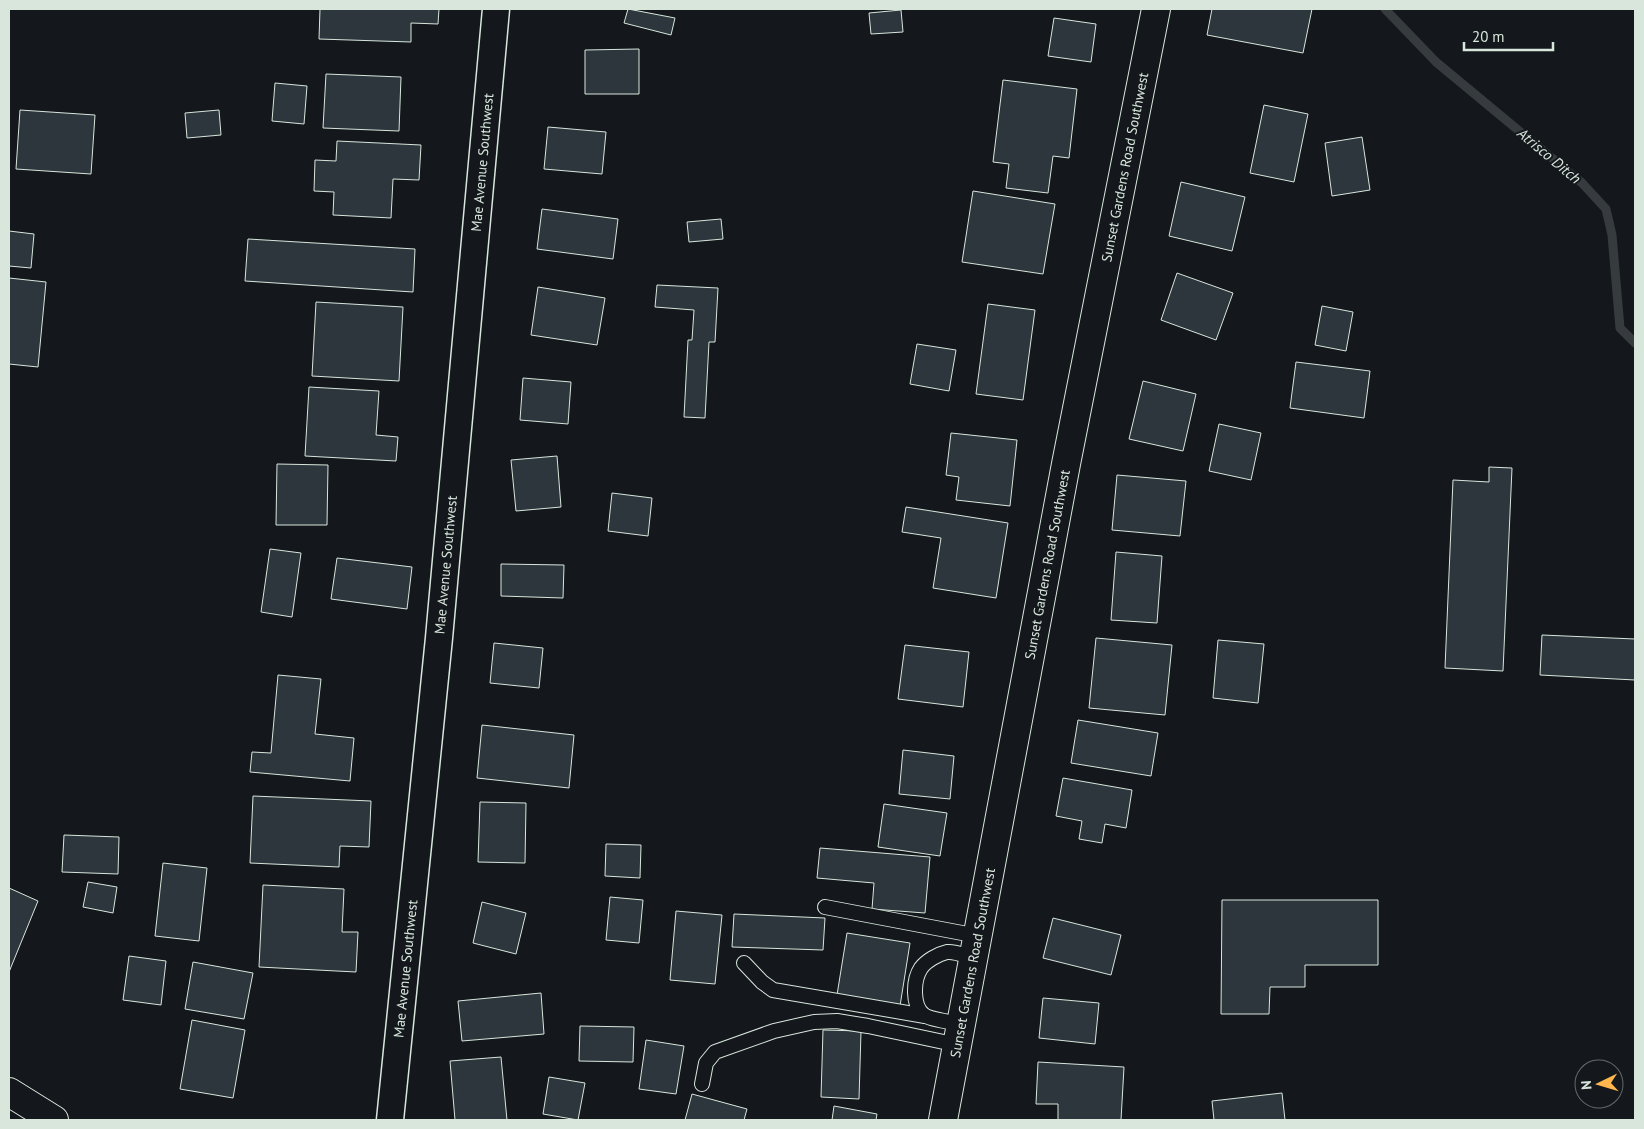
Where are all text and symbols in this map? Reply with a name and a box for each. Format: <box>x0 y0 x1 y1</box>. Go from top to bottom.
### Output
scale bar <box>1464 20 1553 52</box>
text: 20 m <box>1472 27 1505 46</box>
street label: Sunset Gardens Road Southwest <box>1097 71 1152 263</box>
street label: Mae Avenue Southwest <box>467 92 497 232</box>
water label: Atrisco Ditch <box>1513 123 1585 188</box>
street label: Sunset Gardens Road Southwest <box>1021 468 1074 661</box>
street label: Mae Avenue Southwest <box>430 495 461 635</box>
street label: Sunset Gardens Road Southwest <box>946 866 999 1059</box>
street label: Mae Avenue Southwest <box>389 899 421 1039</box>
north arrow <box>1574 1059 1624 1109</box>
text: N <box>1577 1080 1595 1091</box>

